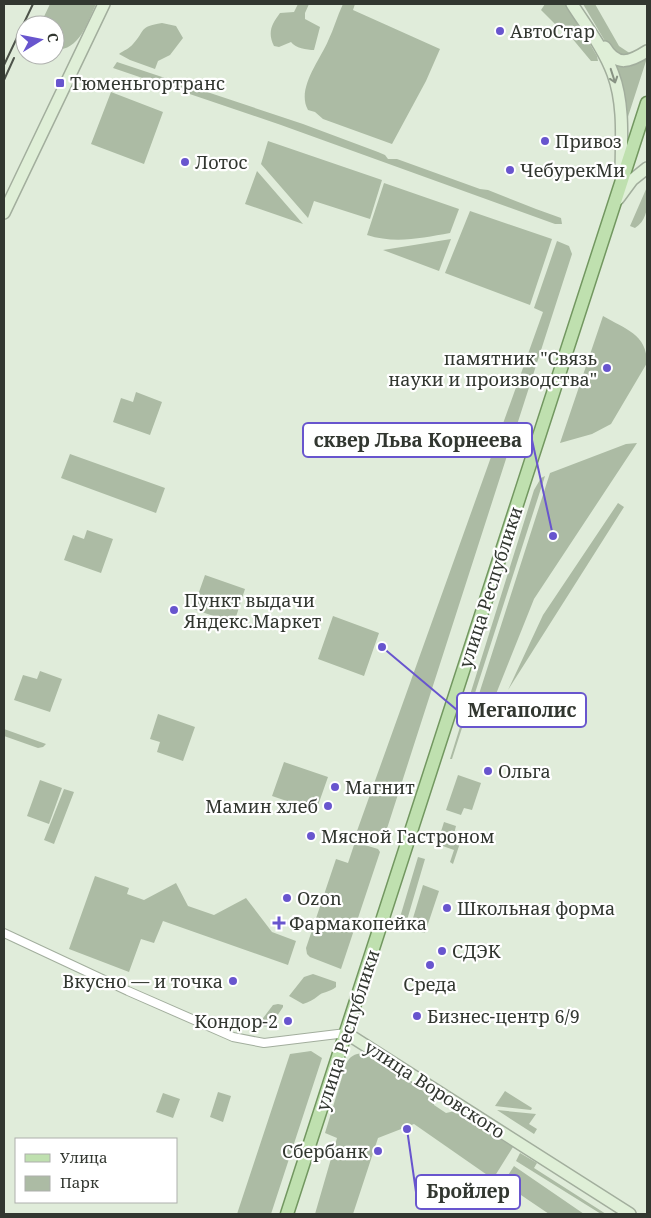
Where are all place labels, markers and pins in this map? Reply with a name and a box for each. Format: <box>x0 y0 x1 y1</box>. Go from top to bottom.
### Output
place label: АвтоСтар <box>510 19 595 43</box>
marker: АвтоСтар <box>494 25 506 37</box>
place label: Тюменьгортранс <box>70 71 225 95</box>
marker: Тюменьгортранс <box>54 77 66 89</box>
place label: Привоз <box>555 129 622 153</box>
marker: Привоз <box>539 135 551 147</box>
place label: Лотос <box>195 150 248 174</box>
marker: Лотос <box>179 156 191 168</box>
place label: ЧебурекМи <box>520 158 625 182</box>
marker: ЧебурекМи <box>504 164 516 176</box>
place label: памятник "Связь науки и производства" <box>388 346 597 391</box>
marker: памятник "Связь науки и производства" <box>601 362 613 374</box>
callout: сквер Льва Корнеева <box>303 423 532 457</box>
place label: Пункт выдачи Яндекс.Маркет <box>183 588 322 633</box>
marker: Пункт выдачи Яндекс.Маркет <box>168 604 180 616</box>
callout: Мегаполис <box>457 693 586 727</box>
place label: Ольга <box>498 759 551 783</box>
marker: Ольга <box>482 765 494 777</box>
place label: Магнит <box>345 775 415 799</box>
marker: Магнит <box>329 781 341 793</box>
place label: Мамин хлеб <box>205 794 318 818</box>
marker: Мамин хлеб <box>322 800 334 812</box>
place label: Мясной Гастроном <box>321 824 495 848</box>
marker: Мясной Гастроном <box>305 830 317 842</box>
place label: Ozon <box>297 886 342 910</box>
marker: Ozon <box>281 892 293 904</box>
place label: Школьная форма <box>457 896 615 920</box>
marker: Школьная форма <box>441 902 453 914</box>
place label: Фармакопейка <box>289 911 427 935</box>
marker: Фармакопейка <box>273 917 285 929</box>
place label: СДЭК <box>452 939 501 963</box>
marker: СДЭК <box>436 945 448 957</box>
marker: Среда <box>424 959 436 971</box>
place label: Вкусно — и точка <box>63 969 223 993</box>
place label: Среда <box>403 972 457 996</box>
marker: Вкусно — и точка <box>227 975 239 987</box>
place label: Бизнес-центр 6/9 <box>427 1004 580 1028</box>
place label: Кондор-2 <box>194 1009 278 1033</box>
marker: Бизнес-центр 6/9 <box>411 1010 423 1022</box>
marker: Кондор-2 <box>282 1015 294 1027</box>
place label: Сбербанк <box>282 1139 368 1163</box>
marker: Сбербанк <box>372 1145 384 1157</box>
callout: Бройлер <box>416 1175 520 1209</box>

